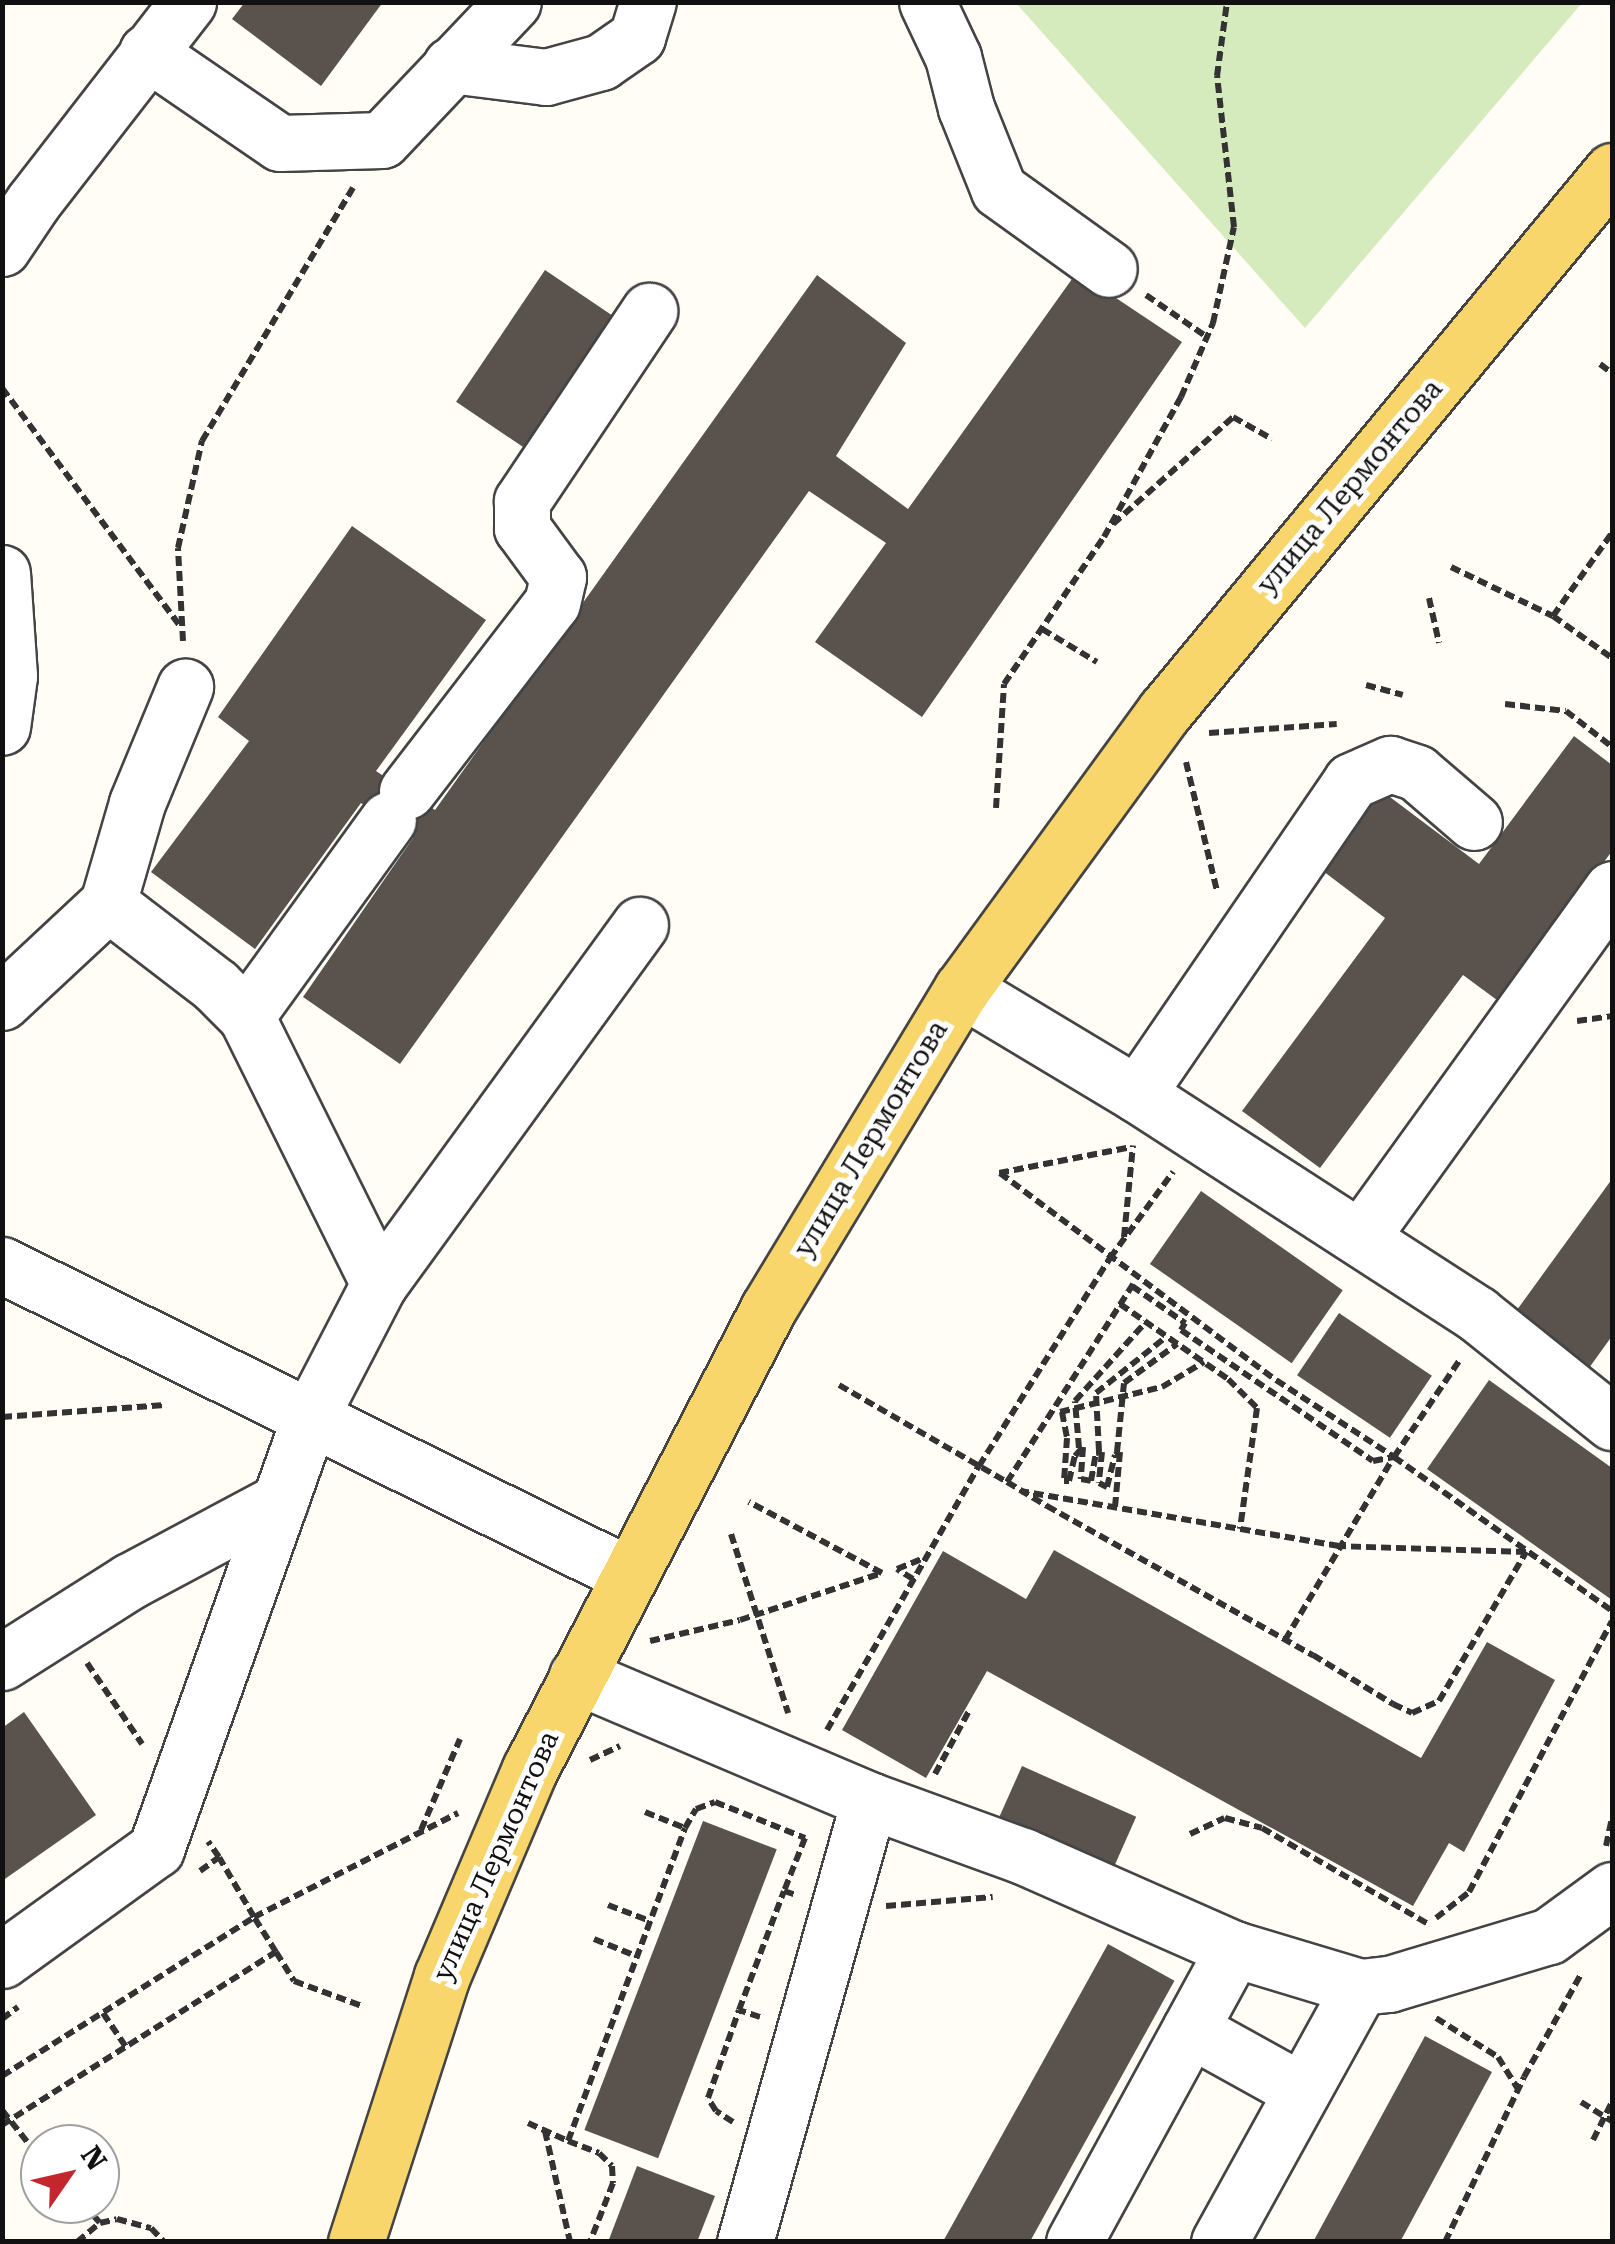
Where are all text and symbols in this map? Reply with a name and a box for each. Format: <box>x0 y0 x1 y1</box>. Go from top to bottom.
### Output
street label: улица Лермонтова <box>1250 373 1450 601</box>
street label: улица Лермонтова <box>787 1015 955 1263</box>
street label: улица Лермонтова <box>426 1726 566 1986</box>
north arrow <box>20 2124 120 2224</box>
text: N <box>74 2140 113 2176</box>

